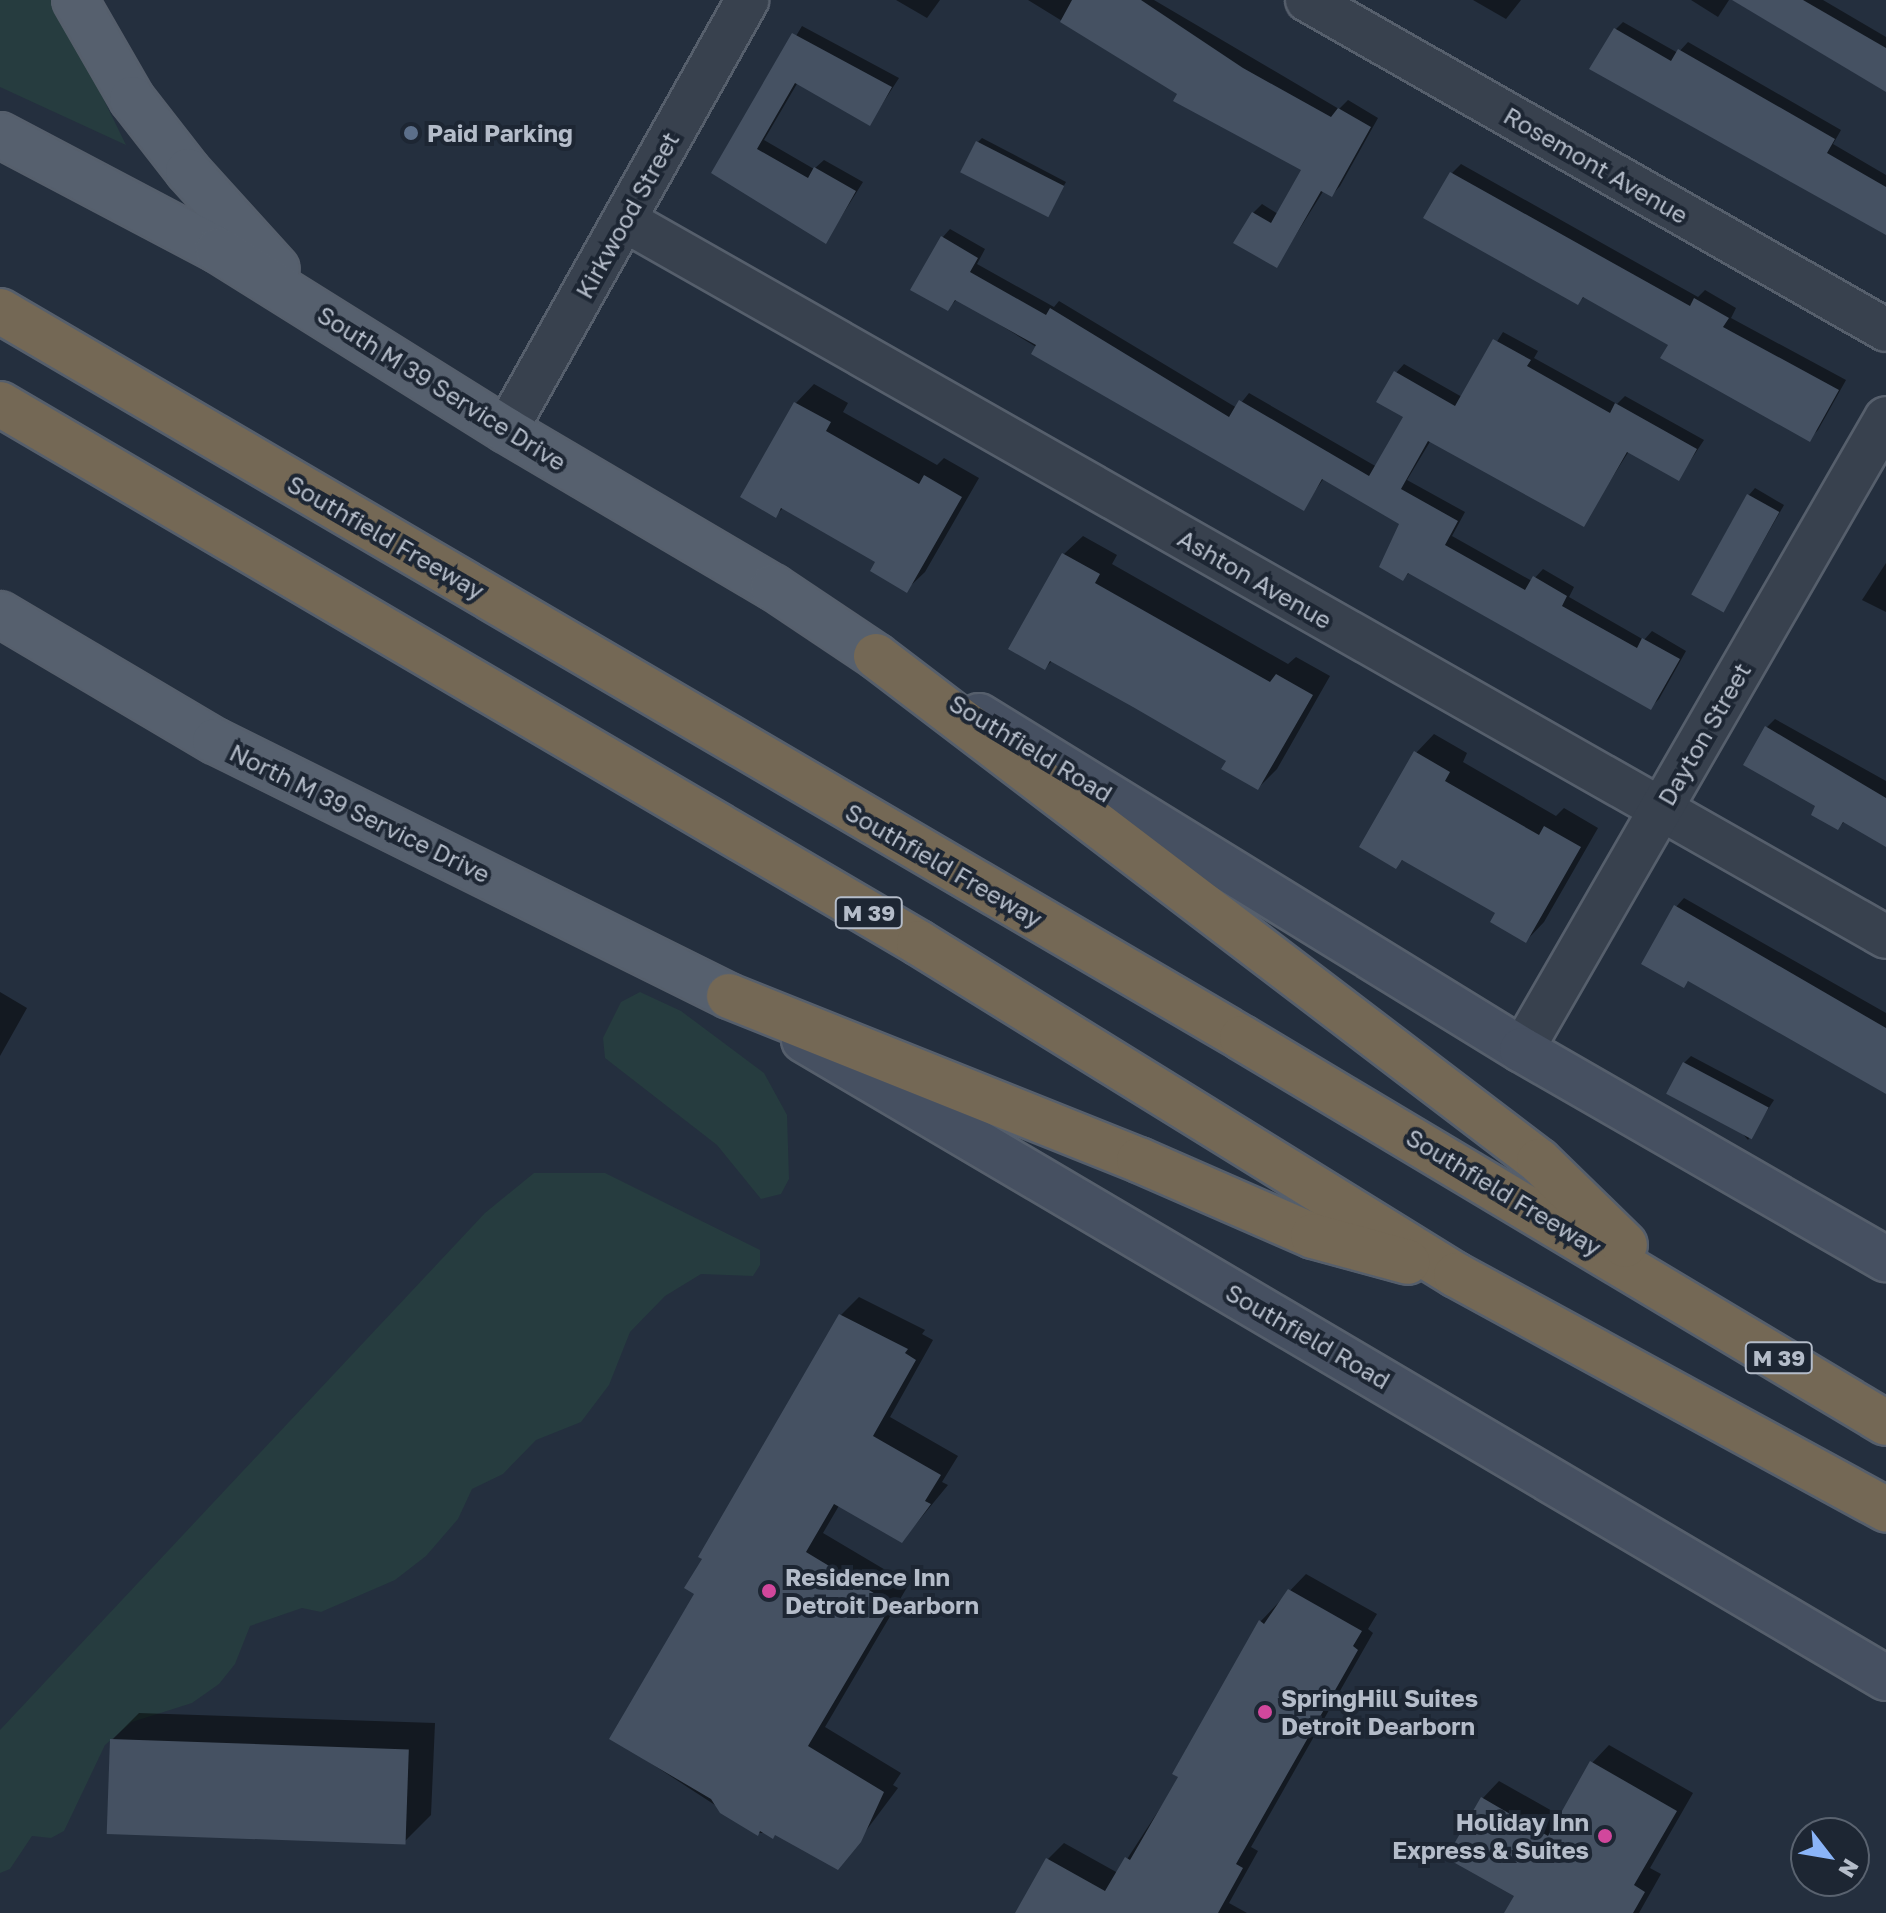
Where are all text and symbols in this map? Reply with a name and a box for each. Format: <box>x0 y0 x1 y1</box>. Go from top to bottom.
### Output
street label: Rosemont Avenue <box>1499 101 1693 229</box>
place label: Paid Parking <box>427 119 573 147</box>
marker: Paid Parking <box>402 124 420 142</box>
street label: Kirkwood Street <box>569 127 685 303</box>
street label: South M 39 Service Drive <box>312 300 572 476</box>
street label: Southfield Freeway <box>282 469 490 605</box>
street label: Ashton Avenue <box>1173 523 1337 635</box>
street label: Dayton Street <box>1652 658 1756 810</box>
street label: Southfield Road <box>944 688 1118 808</box>
street label: North M 39 Service Drive <box>225 737 495 889</box>
street label: Southfield Freeway <box>840 797 1048 933</box>
road number: M 39 <box>833 895 905 931</box>
street label: Southfield Freeway <box>1401 1122 1607 1262</box>
street label: Southfield Road <box>1221 1277 1395 1395</box>
road number: M 39 <box>1743 1340 1815 1376</box>
place label: Residence Inn Detroit Dearborn <box>785 1563 979 1619</box>
marker: Residence Inn Detroit Dearborn <box>760 1582 778 1600</box>
place label: SpringHill Suites Detroit Dearborn <box>1281 1684 1478 1740</box>
marker: SpringHill Suites Detroit Dearborn <box>1256 1703 1274 1721</box>
place label: Holiday Inn Express & Suites <box>1392 1808 1589 1864</box>
north arrow <box>1790 1817 1870 1897</box>
marker: Holiday Inn Express & Suites <box>1596 1827 1614 1845</box>
text: N <box>1833 1854 1865 1883</box>

